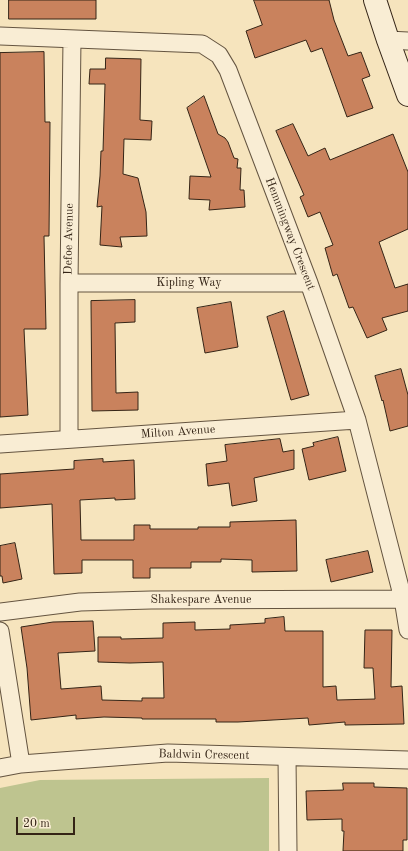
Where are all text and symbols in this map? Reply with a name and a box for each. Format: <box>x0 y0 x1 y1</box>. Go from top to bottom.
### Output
street label: Hemmingway Crescent <box>262 176 318 292</box>
street label: Defoe Avenue <box>61 203 77 275</box>
street label: Kipling Way <box>156 276 222 290</box>
street label: Milton Avenue <box>140 422 216 442</box>
street label: Shakespare Avenue <box>151 593 251 607</box>
street label: Baldwin Crescent <box>158 747 250 763</box>
scale bar <box>18 809 77 835</box>
text: 20 m <box>23 818 50 830</box>

